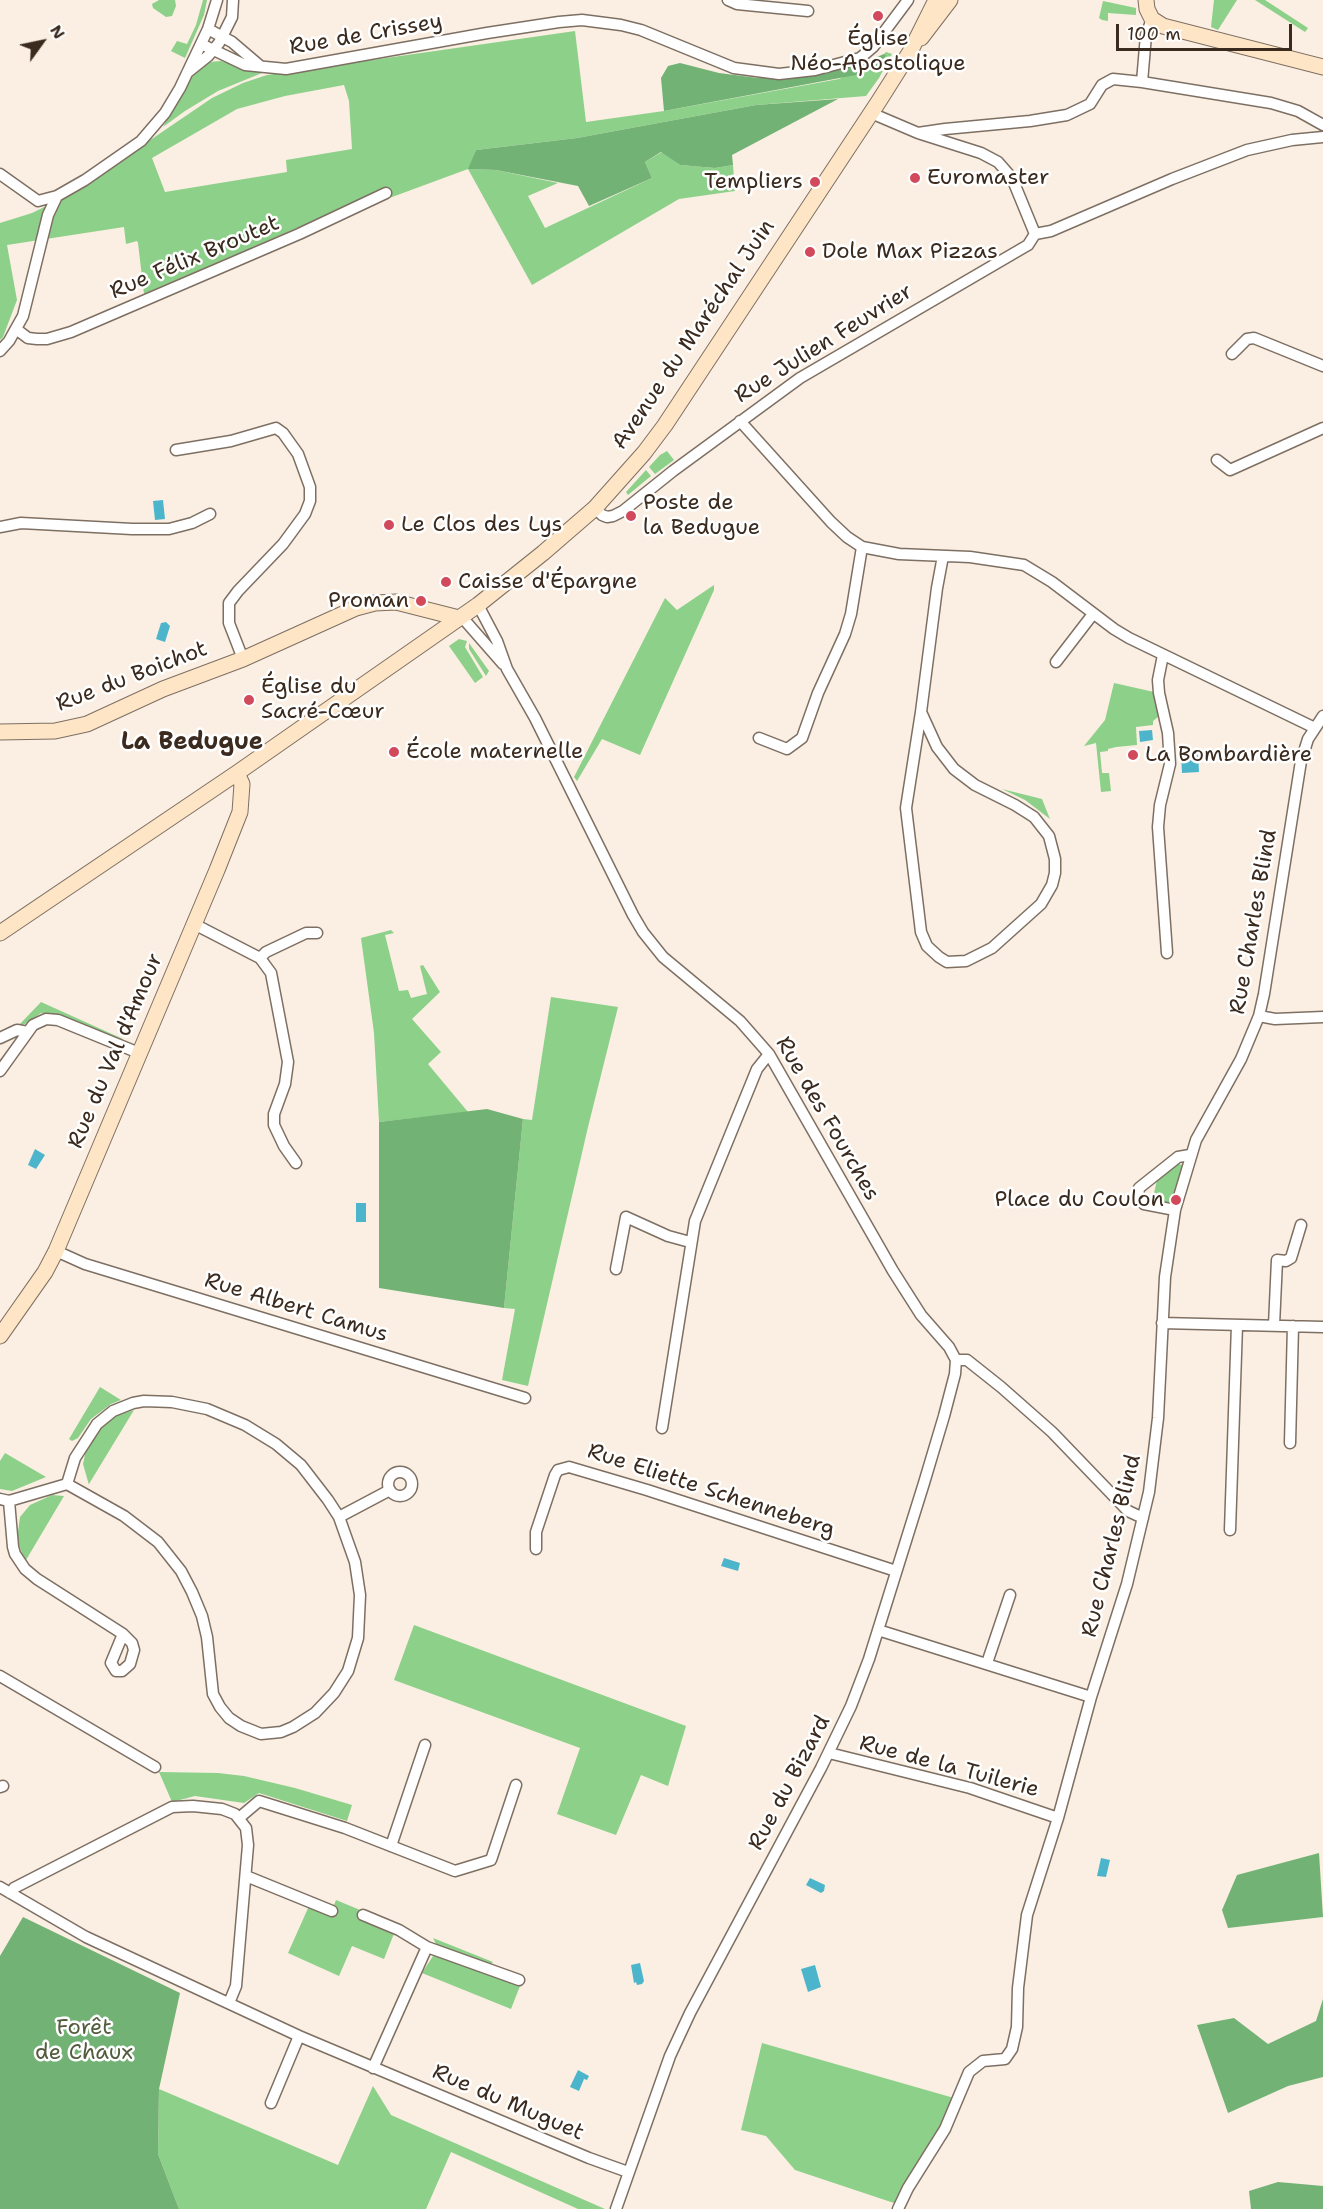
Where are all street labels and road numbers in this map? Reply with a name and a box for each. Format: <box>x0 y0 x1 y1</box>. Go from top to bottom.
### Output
street label: Rue de Crissey <box>287 9 445 61</box>
street label: Rue Félix Broutet <box>106 210 284 306</box>
street label: Avenue du Maréchal Juin <box>607 215 781 455</box>
street label: Rue Julien Feuvrier <box>730 279 918 409</box>
street label: Rue du Boichot <box>53 636 211 718</box>
street label: Rue Charles Blind <box>1225 828 1283 1016</box>
street label: Rue du Val d'Amour <box>63 949 169 1153</box>
street label: Rue des Fourches <box>769 1032 885 1206</box>
street label: Rue Albert Camus <box>201 1268 391 1348</box>
street label: Rue Eliette Schenneberg <box>584 1439 838 1543</box>
street label: Rue Charles Blind <box>1077 1452 1147 1640</box>
street label: Rue du Bizard <box>743 1711 837 1855</box>
street label: Rue de la Tuilerie <box>856 1730 1042 1804</box>
street label: Rue du Muguet <box>428 2059 588 2147</box>

